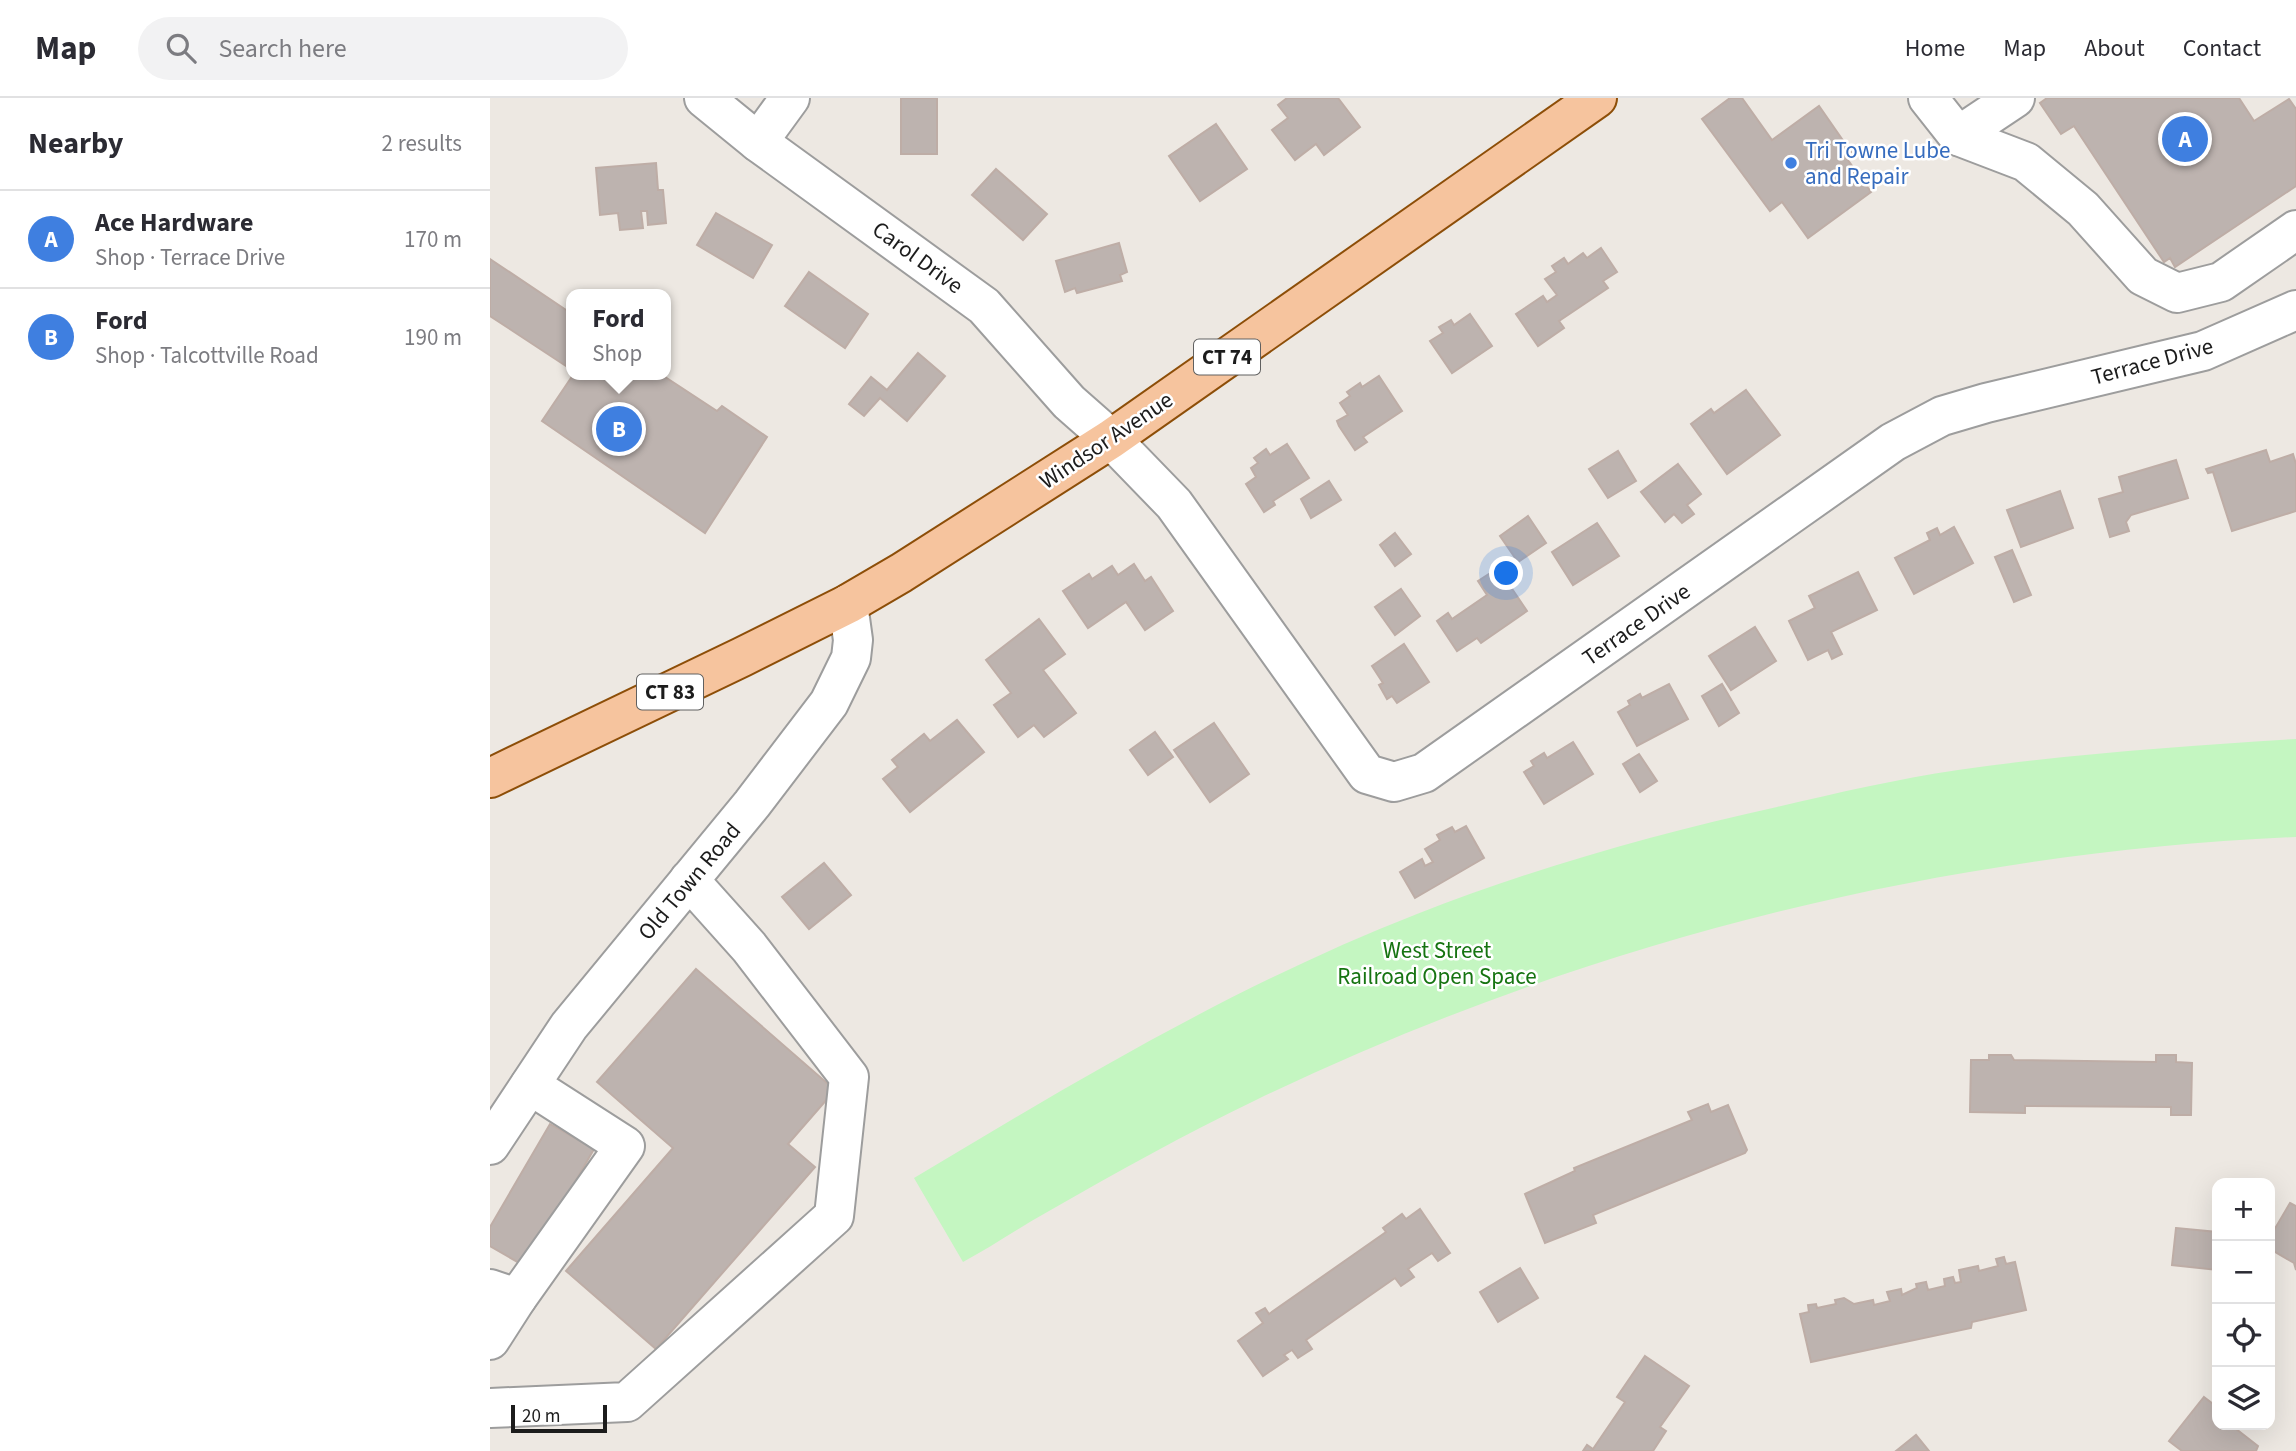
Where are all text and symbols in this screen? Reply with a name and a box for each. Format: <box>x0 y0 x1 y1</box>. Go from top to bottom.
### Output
search box <box>138 17 628 80</box>
text: Map <box>35 25 96 72</box>
icon: search <box>162 29 200 67</box>
text: Search here <box>218 30 347 67</box>
text: Home <box>1905 31 1965 66</box>
text: Map <box>2003 31 2046 66</box>
text: About <box>2084 31 2145 66</box>
text: Contact <box>2183 31 2261 66</box>
pin: A <box>2162 113 2208 165</box>
text: Nearby <box>28 122 123 165</box>
text: 2 results <box>382 127 462 160</box>
place label: Tri Towne Lube and Repair <box>1805 134 1950 193</box>
marker: Tri Towne Lube and Repair <box>1783 155 1799 171</box>
text: Ace Hardware <box>95 204 253 241</box>
street label: Carol Drive <box>865 213 970 302</box>
text: A <box>44 223 58 256</box>
text: 170 m <box>404 223 462 256</box>
text: Shop · Terrace Drive <box>95 241 285 274</box>
popup <box>566 289 671 380</box>
text: Ford <box>592 300 645 337</box>
text: Ford <box>95 302 148 339</box>
text: B <box>44 321 58 354</box>
text: 190 m <box>404 321 462 354</box>
street label: Terrace Drive <box>2087 329 2217 394</box>
text: Shop <box>592 337 642 370</box>
text: Shop · Talcottville Road <box>95 339 319 372</box>
road number: CT 74 <box>1194 340 1260 374</box>
street label: Windsor Avenue <box>1033 383 1180 497</box>
pin: B <box>596 403 642 455</box>
your location <box>1489 556 1523 590</box>
street label: Terrace Drive <box>1576 575 1697 674</box>
road number: CT 83 <box>637 674 703 710</box>
street label: Old Town Road <box>630 815 749 947</box>
park label: West Street Railroad Open Space <box>1337 934 1537 993</box>
map controls <box>2212 1178 2275 1430</box>
button: + <box>2212 1178 2275 1241</box>
button: − <box>2212 1241 2275 1304</box>
button: locate <box>2212 1304 2275 1367</box>
button: layers <box>2212 1367 2275 1430</box>
scale bar <box>511 1402 607 1434</box>
text: 20 m <box>522 1403 560 1430</box>

